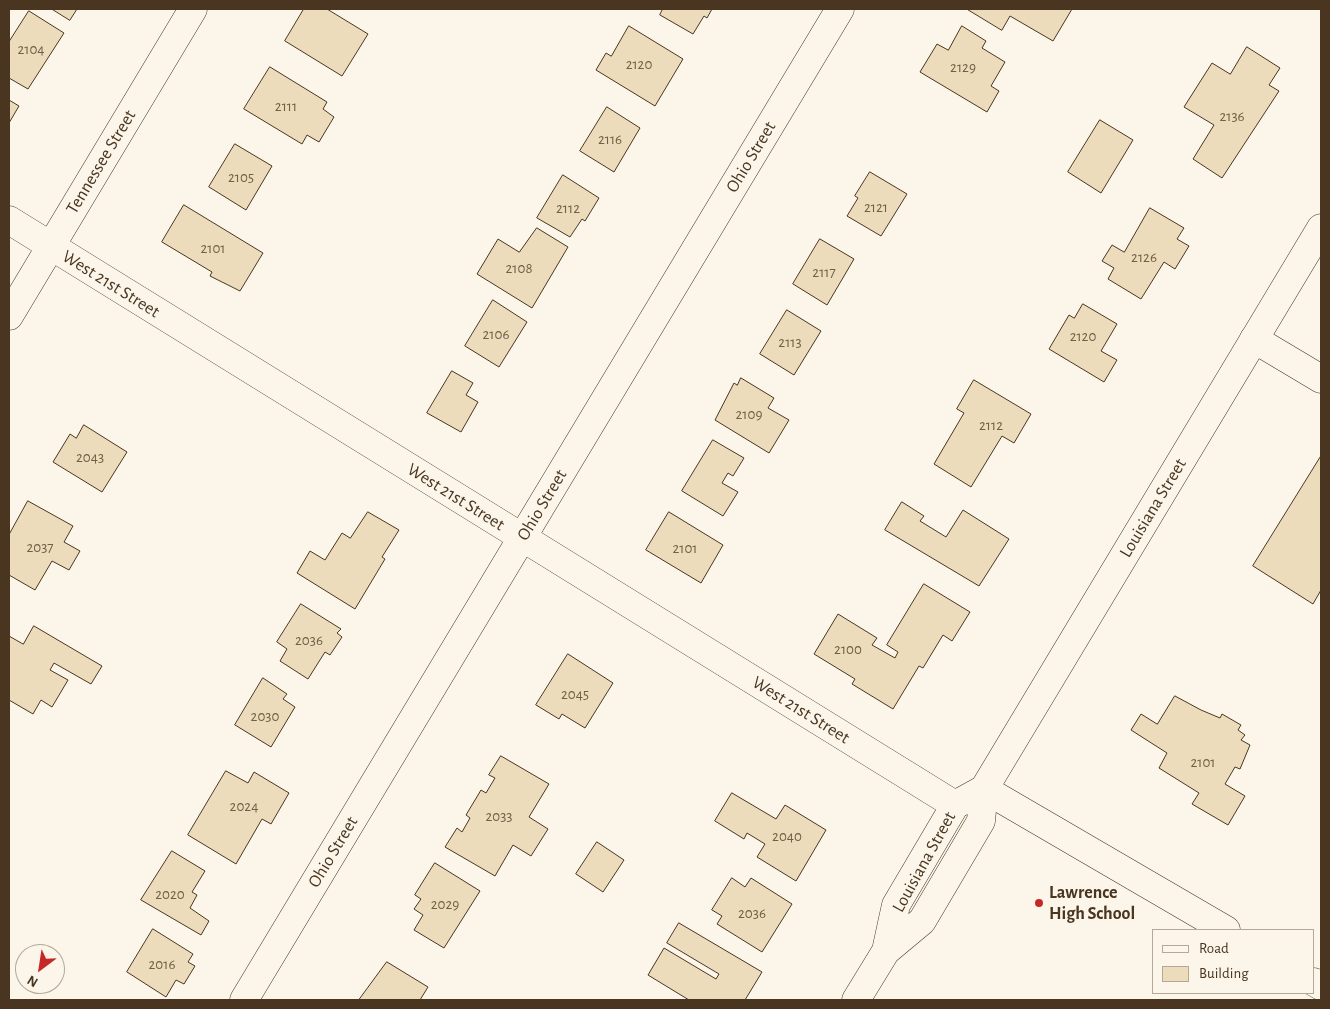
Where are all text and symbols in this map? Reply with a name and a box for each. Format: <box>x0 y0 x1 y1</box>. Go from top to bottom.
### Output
house number: 2104 <box>17 40 45 58</box>
house number: 2120 <box>626 55 652 73</box>
house number: 2129 <box>950 58 976 76</box>
house number: 2111 <box>275 97 297 115</box>
street label: Tennessee Street <box>61 106 141 218</box>
house number: 2136 <box>1219 107 1245 125</box>
street label: Ohio Street <box>721 117 781 197</box>
house number: 2116 <box>598 130 622 148</box>
house number: 2105 <box>228 168 254 186</box>
house number: 2121 <box>864 198 888 216</box>
house number: 2112 <box>556 199 580 217</box>
house number: 2101 <box>200 239 226 257</box>
street label: West 21st Street <box>58 245 164 323</box>
house number: 2126 <box>1131 248 1157 266</box>
house number: 2108 <box>505 259 533 277</box>
house number: 2117 <box>812 263 836 281</box>
house number: 2106 <box>483 325 509 343</box>
house number: 2120 <box>1070 327 1096 345</box>
house number: 2113 <box>778 333 802 351</box>
house number: 2109 <box>736 405 762 423</box>
house number: 2112 <box>979 416 1003 434</box>
house number: 2043 <box>76 448 104 466</box>
street label: Louisiana Street <box>1115 455 1191 561</box>
street label: West 21st Street <box>403 458 509 536</box>
street label: Ohio Street <box>512 465 572 545</box>
house number: 2037 <box>26 538 54 556</box>
house number: 2101 <box>672 539 698 557</box>
house number: 2036 <box>295 631 323 649</box>
house number: 2100 <box>834 640 862 658</box>
street label: West 21st Street <box>748 671 854 749</box>
house number: 2045 <box>561 685 589 703</box>
house number: 2030 <box>251 707 279 725</box>
house number: 2101 <box>1190 753 1216 771</box>
house number: 2024 <box>230 797 258 815</box>
house number: 2033 <box>485 807 513 825</box>
street label: Louisiana Street <box>887 808 961 916</box>
street label: Ohio Street <box>303 812 363 892</box>
house number: 2040 <box>772 827 802 845</box>
place label: Lawrence High School <box>1049 882 1135 924</box>
house number: 2020 <box>155 885 185 903</box>
house number: 2029 <box>431 895 459 913</box>
marker: Lawrence High School <box>1033 897 1045 909</box>
house number: 2036 <box>738 904 766 922</box>
legend <box>1152 929 1315 994</box>
text: Road <box>1199 941 1229 956</box>
north arrow <box>15 944 65 994</box>
house number: 2016 <box>149 955 175 973</box>
text: Building <box>1199 966 1249 981</box>
text: N <box>25 972 41 990</box>

